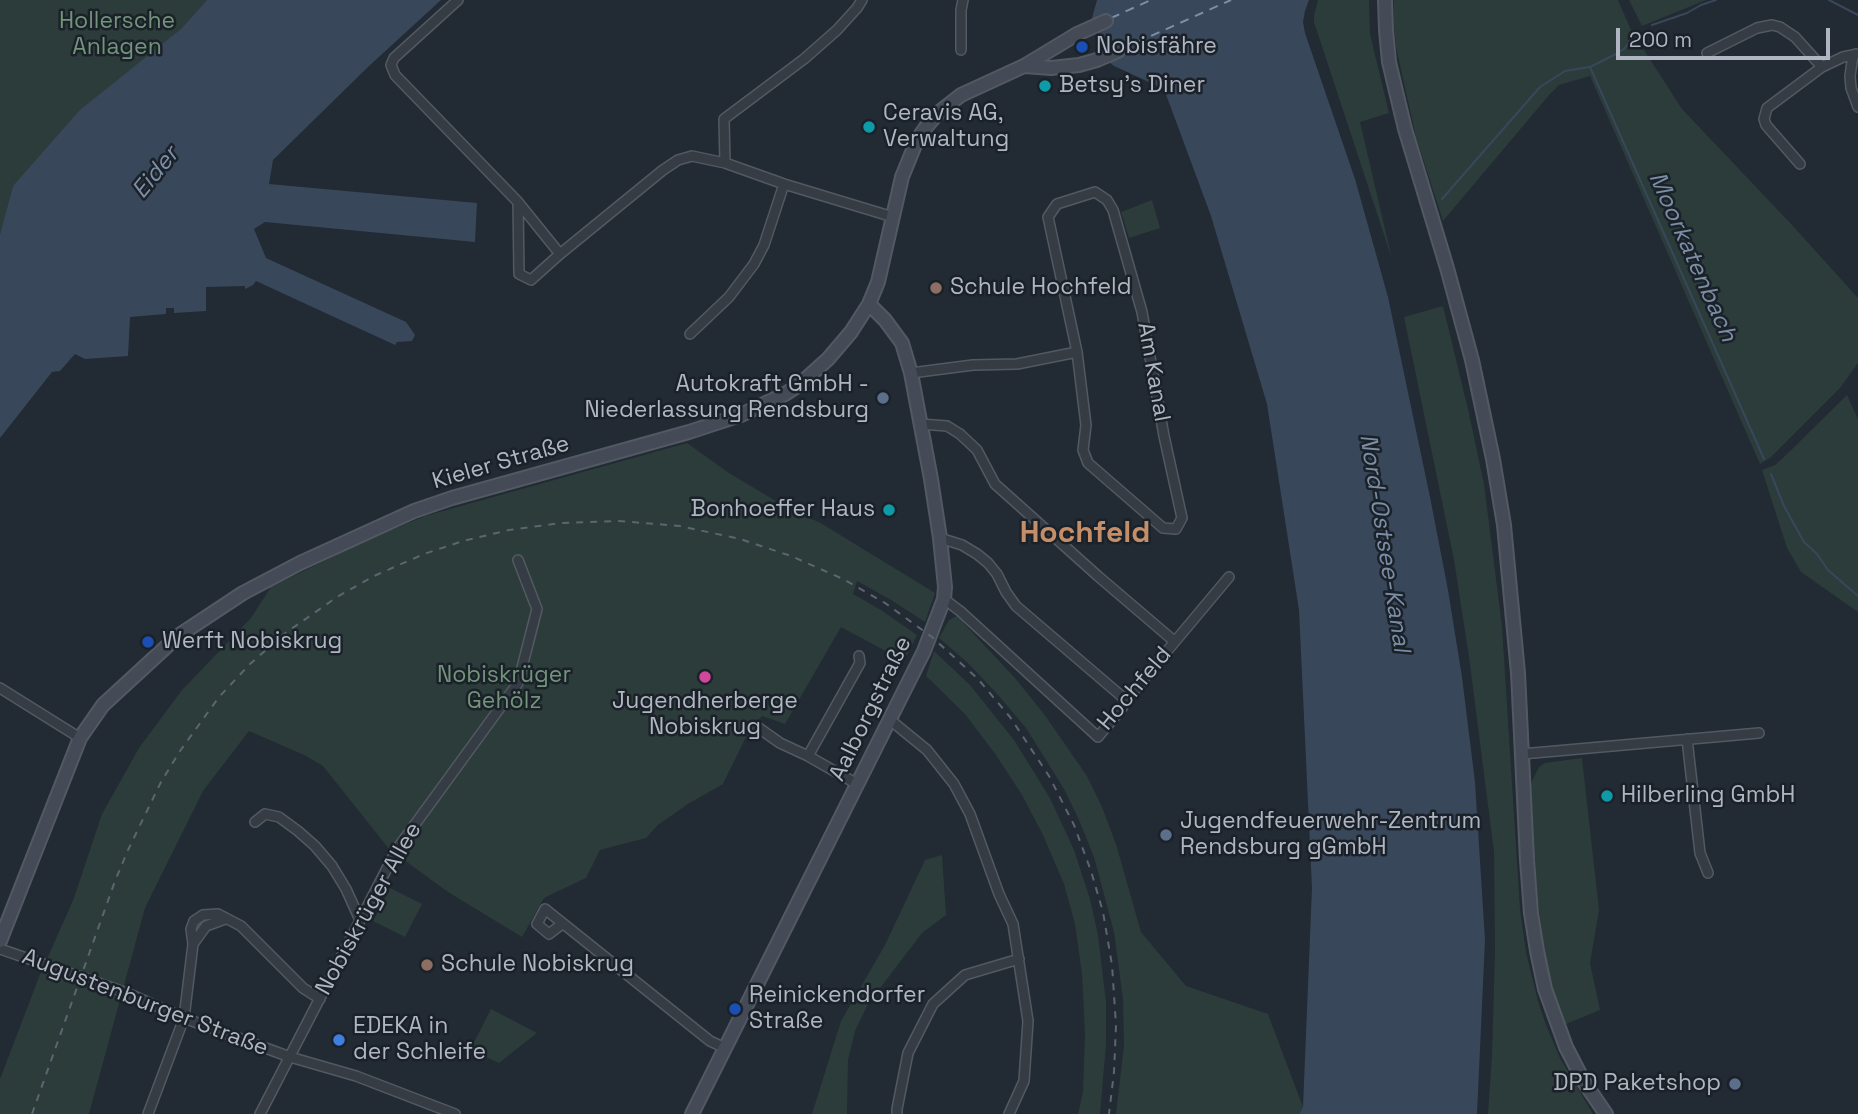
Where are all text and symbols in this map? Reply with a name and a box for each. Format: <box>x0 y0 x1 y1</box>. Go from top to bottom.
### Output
park label: Hollersche Anlagen <box>59 8 175 62</box>
scale bar <box>1620 14 1834 58</box>
text: 200 m <box>1629 26 1692 53</box>
place label: Nobisfähre <box>1096 33 1217 61</box>
marker: Nobisfähre <box>1074 39 1090 55</box>
place label: Betsy's Diner <box>1059 72 1205 100</box>
marker: Betsy's Diner <box>1037 78 1053 94</box>
place label: Ceravis AG, Verwaltung <box>883 100 1009 154</box>
marker: Ceravis AG, Verwaltung <box>861 119 877 135</box>
water label: Eider <box>127 141 185 205</box>
water label: Moorkatenbach <box>1642 168 1742 346</box>
place label: Schule Hochfeld <box>950 274 1132 302</box>
marker: Schule Hochfeld <box>928 280 944 296</box>
street label: Am Kanal <box>1131 320 1175 424</box>
place label: Autokraft GmbH - Niederlassung Rendsburg <box>584 371 869 425</box>
marker: Autokraft GmbH - Niederlassung Rendsburg <box>875 390 891 406</box>
street label: Kieler Straße <box>429 430 573 496</box>
water label: Nord-Ostsee-Kanal <box>1353 432 1415 654</box>
place label: Bonhoeffer Haus <box>691 496 875 524</box>
marker: Bonhoeffer Haus <box>881 502 897 518</box>
district label: Hochfeld <box>1020 516 1150 552</box>
place label: Werft Nobiskrug <box>162 628 342 656</box>
street label: Aalborgstraße <box>824 632 918 786</box>
marker: Werft Nobiskrug <box>140 634 156 650</box>
street label: Hochfeld <box>1092 642 1178 736</box>
park label: Nobiskrüger Gehölz <box>437 662 571 716</box>
marker: Jugendherberge Nobiskrug <box>697 669 713 685</box>
place label: Jugendherberge Nobiskrug <box>612 688 798 742</box>
place label: Hilberling GmbH <box>1621 782 1795 810</box>
marker: Hilberling GmbH <box>1599 788 1615 804</box>
place label: Jugendfeuerwehr-Zentrum Rendsburg gGmbH <box>1180 808 1481 862</box>
street label: Nobiskrüger Allee <box>310 818 428 1000</box>
marker: Jugendfeuerwehr-Zentrum Rendsburg gGmbH <box>1158 827 1174 843</box>
street label: Augustenburger Straße <box>18 943 272 1063</box>
place label: Schule Nobiskrug <box>441 951 634 979</box>
marker: Schule Nobiskrug <box>419 957 435 973</box>
place label: Reinickendorfer Straße <box>749 982 925 1036</box>
marker: Reinickendorfer Straße <box>727 1001 743 1017</box>
place label: EDEKA in der Schleife <box>353 1013 486 1067</box>
marker: EDEKA in der Schleife <box>331 1032 347 1048</box>
place label: DPD Paketshop <box>1553 1070 1721 1098</box>
marker: DPD Paketshop <box>1727 1076 1743 1092</box>

